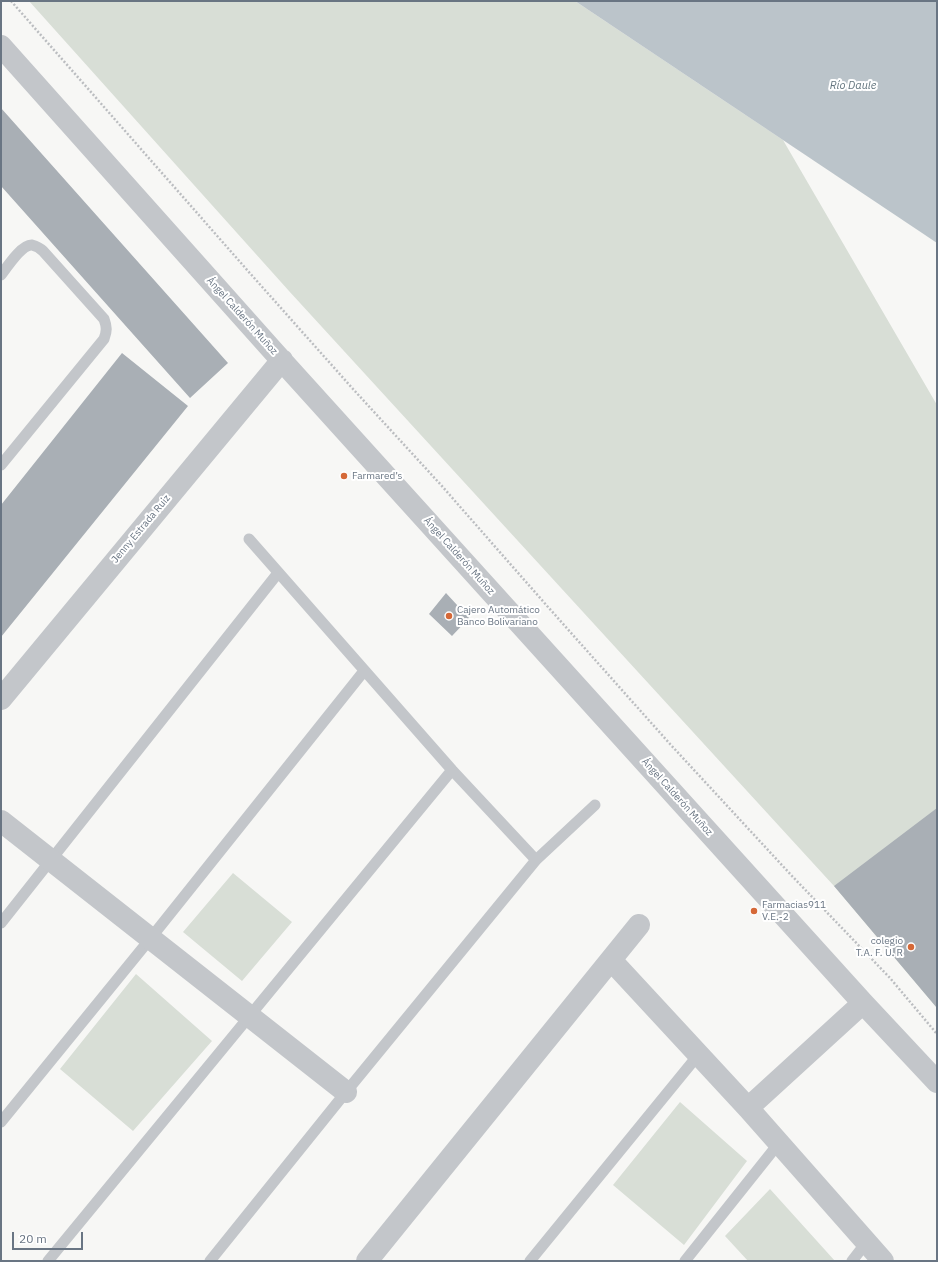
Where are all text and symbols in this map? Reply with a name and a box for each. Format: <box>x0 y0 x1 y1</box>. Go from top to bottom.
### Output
water label: Río Daule <box>830 79 876 93</box>
street label: Ángel Calderón Muñoz <box>204 275 280 357</box>
place label: Farmared’s <box>352 470 402 482</box>
marker: Farmared’s <box>339 471 349 481</box>
street label: Jenny Estrada Ruiz <box>109 493 173 565</box>
street label: Ángel Calderón Muñoz <box>421 515 497 597</box>
place label: Cajero Automático Banco Bolivariano <box>457 604 540 628</box>
marker: Cajero Automático Banco Bolivariano <box>444 611 454 621</box>
street label: Ángel Calderón Muñoz <box>639 756 715 838</box>
place label: Farmacias911 V.E.-2 <box>762 899 826 922</box>
marker: Farmacias911 V.E.-2 <box>749 906 759 916</box>
place label: colegio T.A. F. U. R <box>856 935 903 958</box>
marker: colegio T.A. F. U. R <box>906 942 916 952</box>
scale bar <box>14 1224 85 1250</box>
text: 20 m <box>19 1231 47 1246</box>

